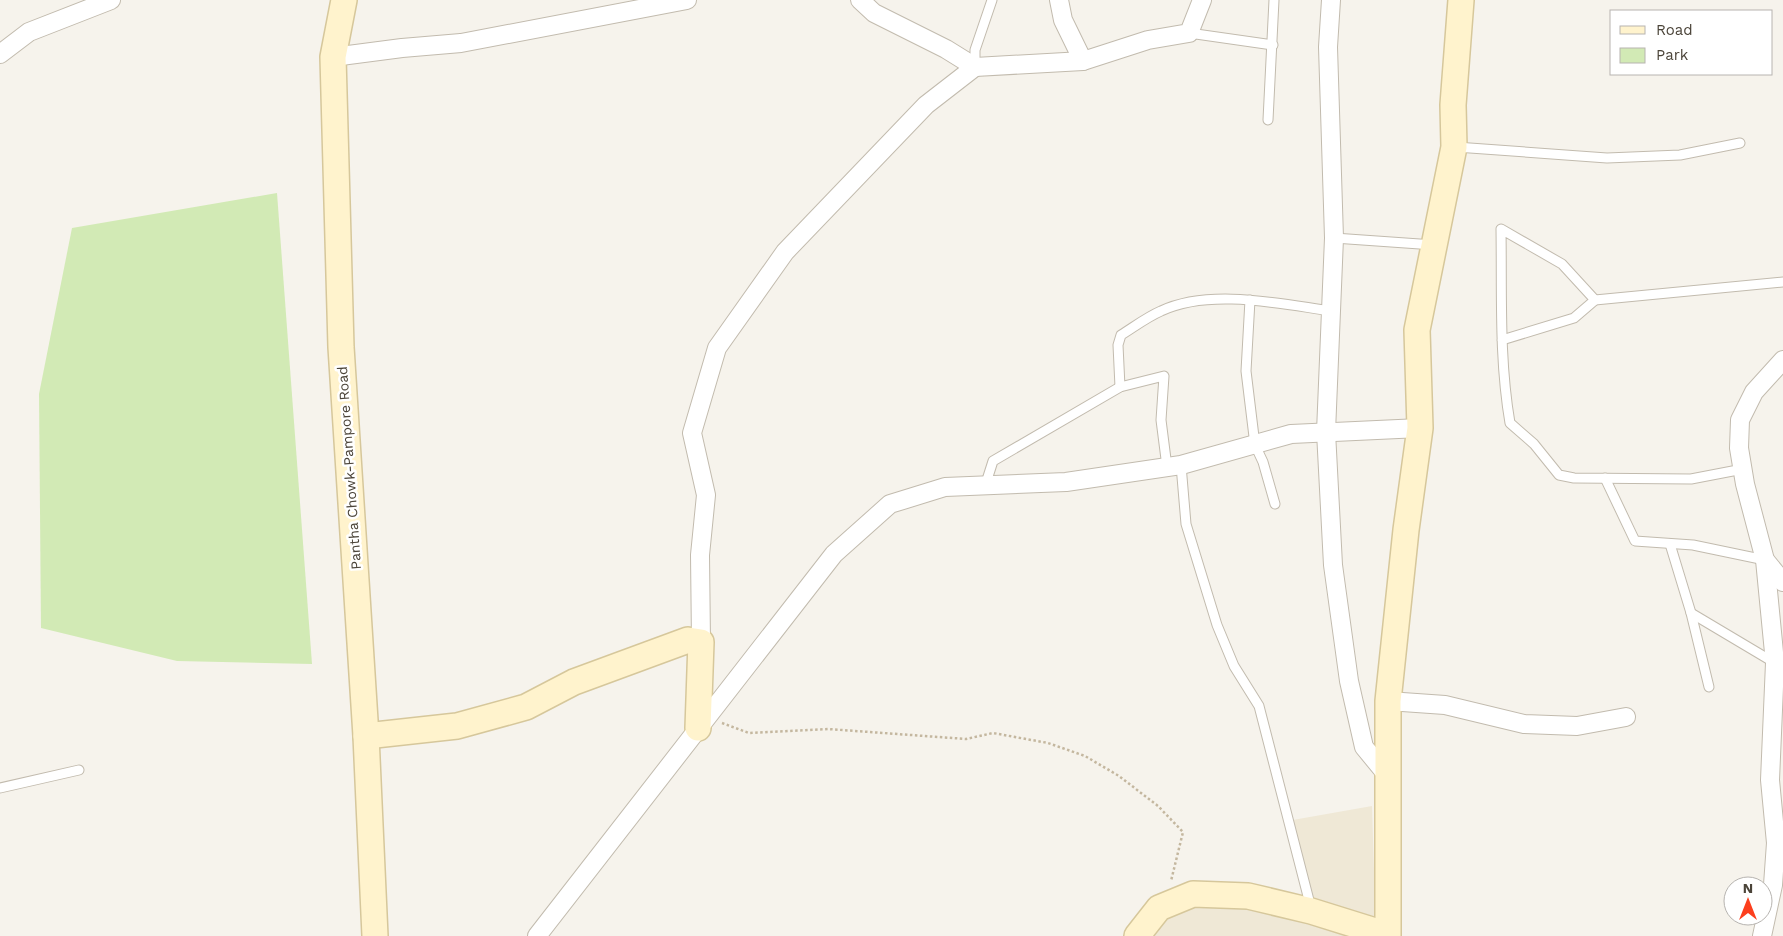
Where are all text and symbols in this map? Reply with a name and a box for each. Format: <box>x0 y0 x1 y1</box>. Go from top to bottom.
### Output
legend <box>1610 10 1773 75</box>
text: Road <box>1656 21 1693 39</box>
text: Park <box>1656 46 1689 64</box>
street label: Pantha Chowk-Pampore Road <box>334 366 364 570</box>
north arrow <box>1723 876 1773 926</box>
text: N <box>1743 880 1753 896</box>

